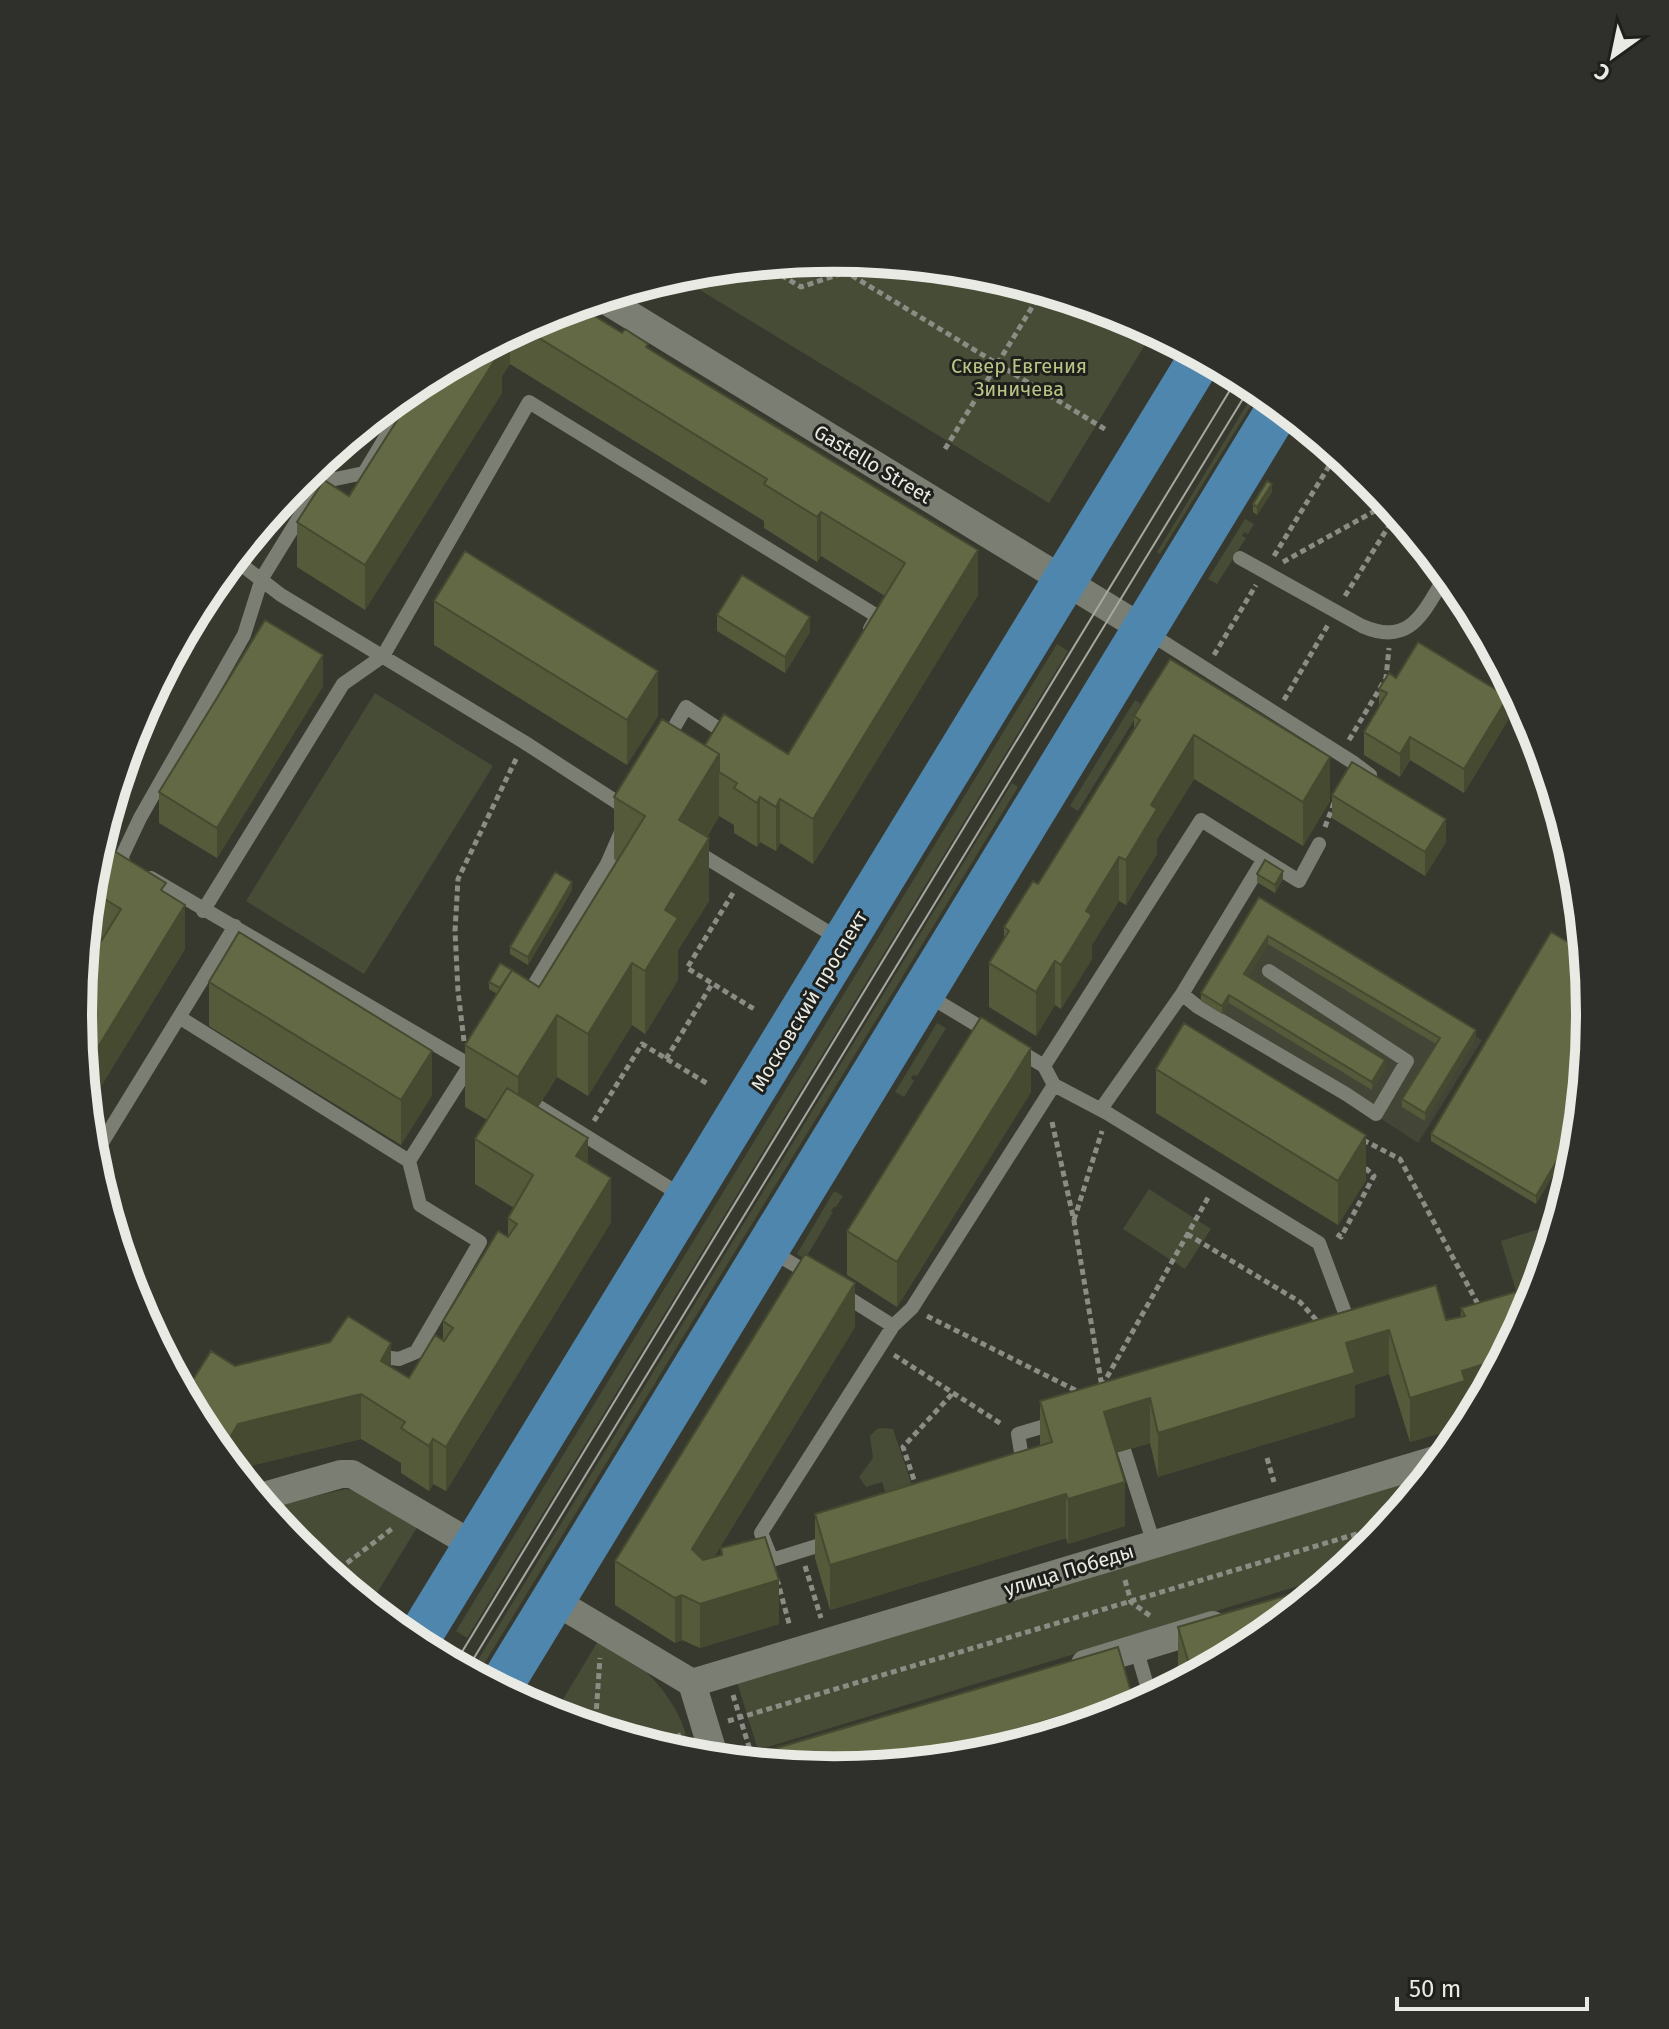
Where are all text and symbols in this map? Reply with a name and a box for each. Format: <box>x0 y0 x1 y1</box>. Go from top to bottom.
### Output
north arrow <box>1573 16 1653 96</box>
text: С <box>1589 57 1615 87</box>
park label: Сквер Евгения Зиничева <box>951 354 1087 401</box>
street label: Gastello Street <box>810 419 937 509</box>
street label: Московский проспект <box>746 906 873 1096</box>
street label: улица Победы <box>1001 1539 1137 1601</box>
scale bar <box>1397 1961 1587 2011</box>
text: 50 m <box>1409 1975 1461 2003</box>

